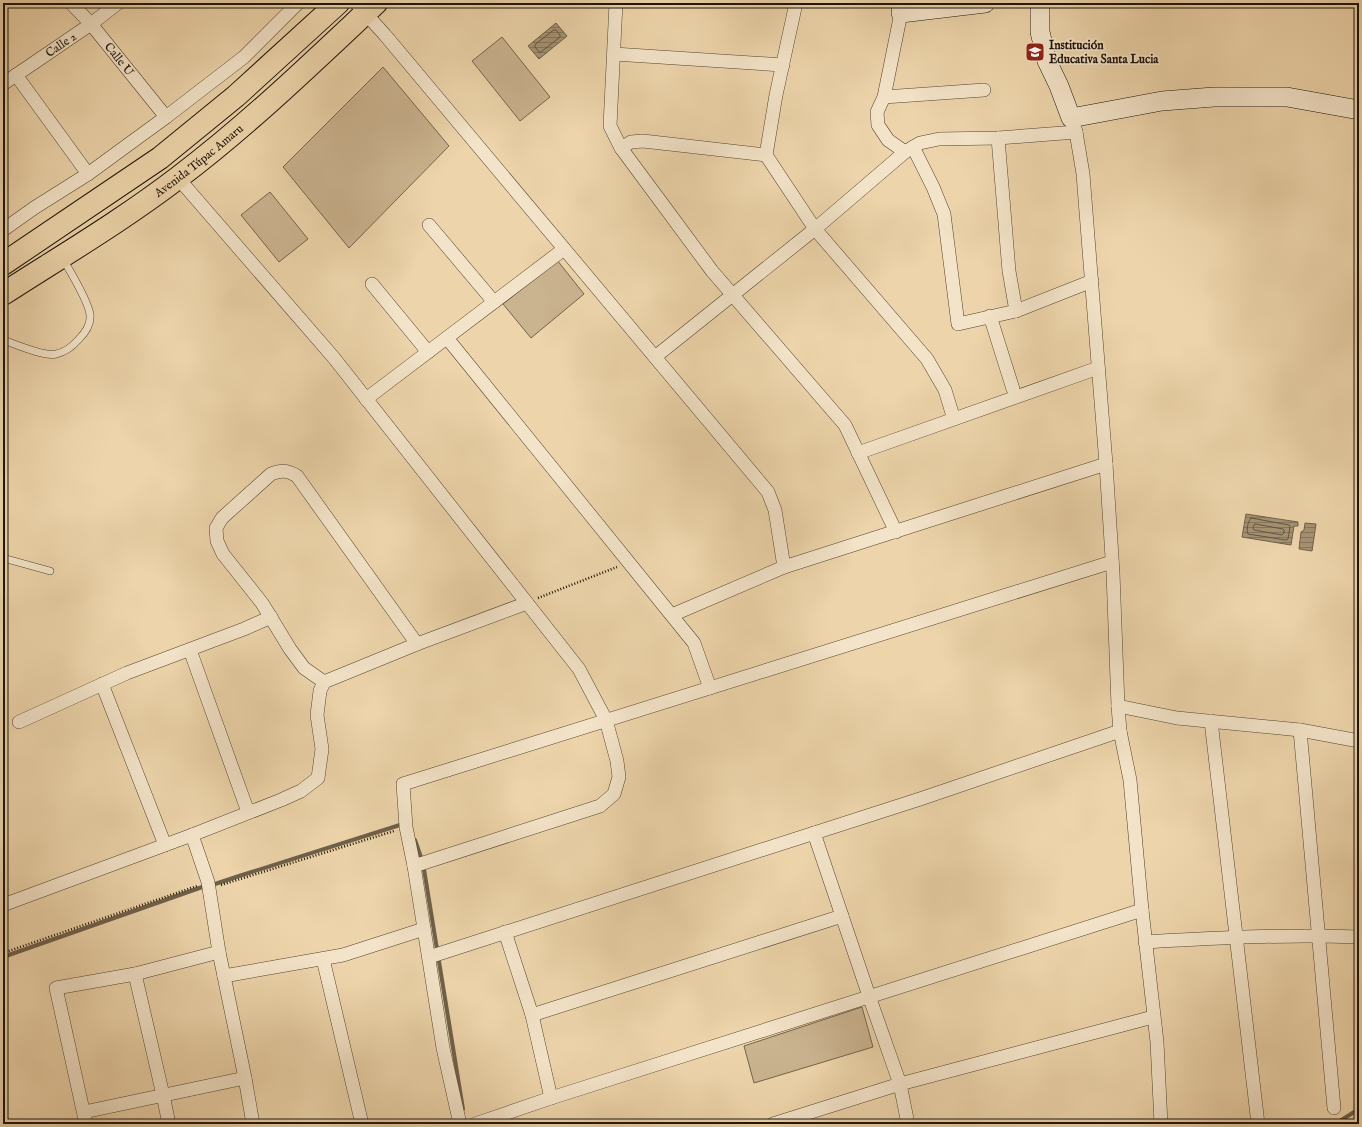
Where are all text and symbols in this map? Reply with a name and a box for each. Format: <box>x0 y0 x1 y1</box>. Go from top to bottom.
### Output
street label: Calle 2 <box>43 29 79 60</box>
place label: Institución Educativa Santa Lucia <box>1049 38 1159 67</box>
street label: Calle U <box>101 39 138 79</box>
school or university icon: Institución Educativa Santa Lucia <box>1024 41 1046 63</box>
street label: Avenida Túpac Amaru <box>151 121 246 201</box>

